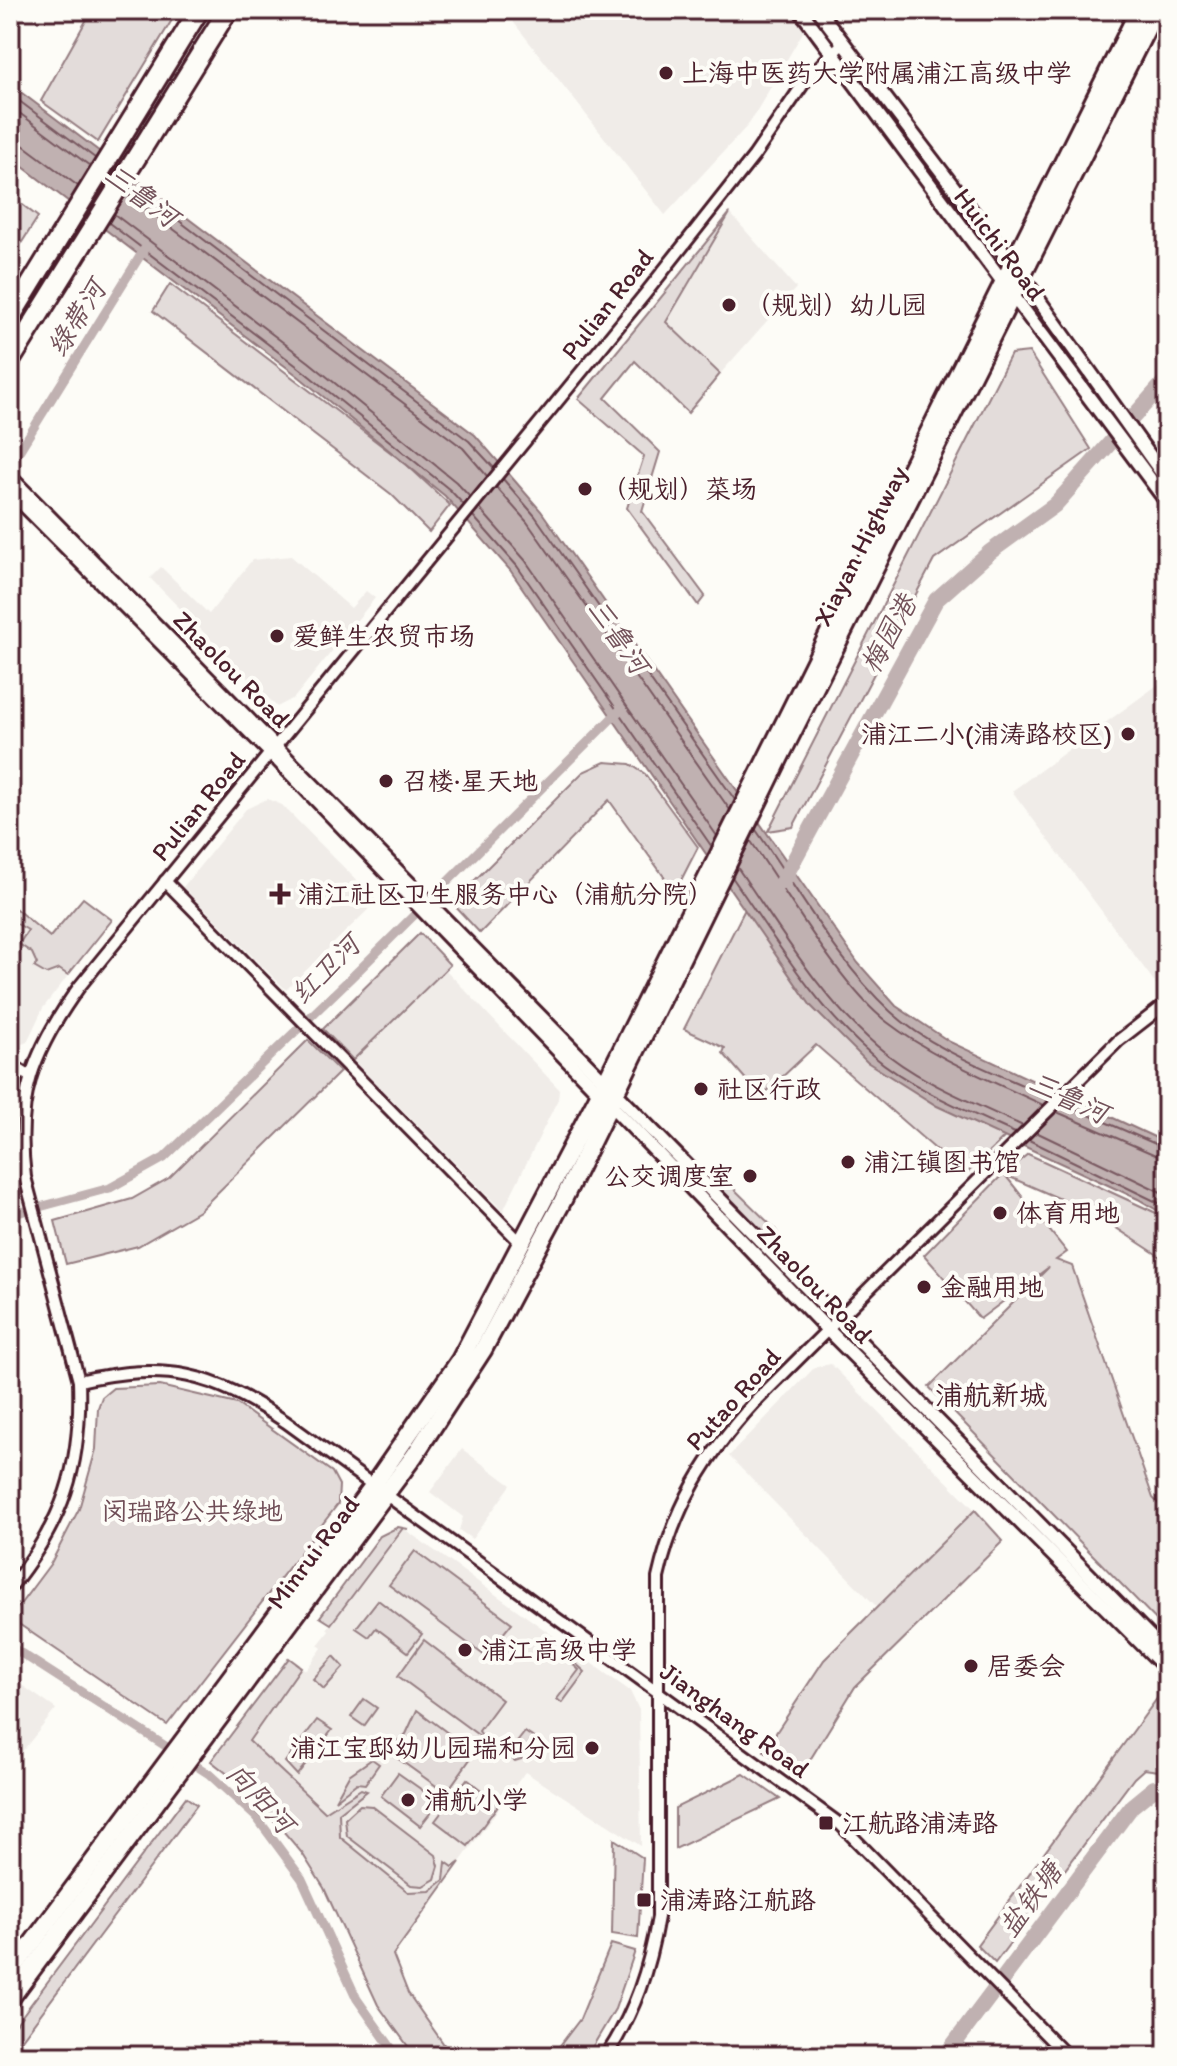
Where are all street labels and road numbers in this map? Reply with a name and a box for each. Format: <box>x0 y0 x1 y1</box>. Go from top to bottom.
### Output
street label: Huichi Road <box>947 181 1053 307</box>
street label: Pulian Road <box>554 242 660 366</box>
street label: Xiayan Highway <box>806 460 914 632</box>
street label: Zhaolou Road <box>167 604 298 735</box>
street label: Pulian Road <box>144 745 252 867</box>
street label: Zhaolou Road <box>750 1218 880 1351</box>
street label: Putao Road <box>678 1340 788 1457</box>
street label: Minrui Road <box>260 1488 367 1615</box>
street label: Jianghang Road <box>654 1655 816 1785</box>

